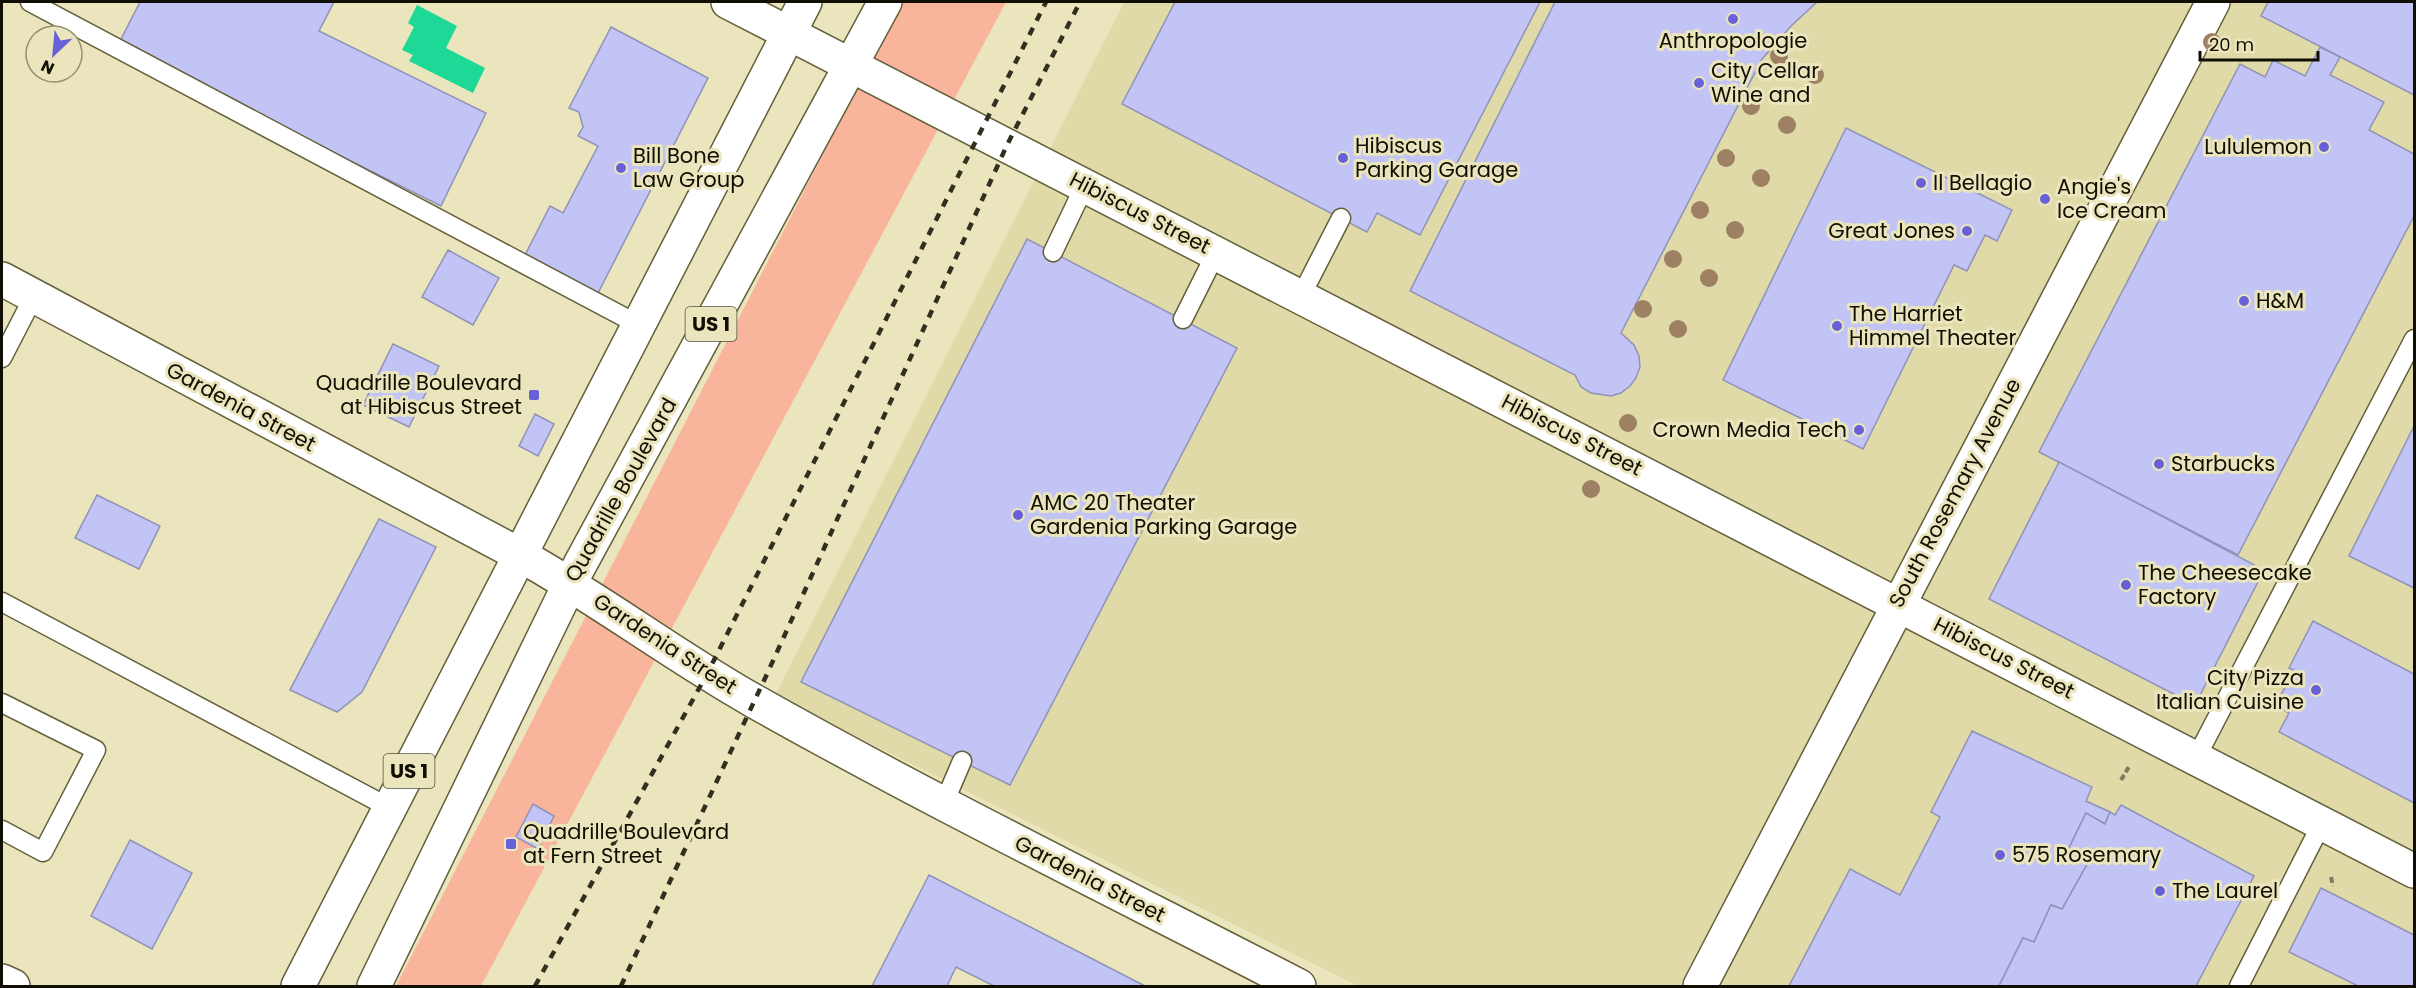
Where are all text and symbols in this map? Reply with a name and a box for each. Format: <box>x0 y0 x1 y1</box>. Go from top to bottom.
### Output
marker: Anthropologie <box>1726 12 1740 26</box>
north arrow <box>24 24 84 84</box>
scale bar <box>2200 24 2318 62</box>
place label: Anthropologie <box>1659 26 1807 55</box>
text: 20 m <box>2209 32 2254 57</box>
text: N <box>37 54 58 80</box>
place label: City Cellar Wine and <box>1711 56 1819 109</box>
marker: City Cellar Wine and <box>1692 76 1706 90</box>
place label: Hibiscus Parking Garage <box>1355 131 1518 184</box>
place label: Lululemon <box>2204 132 2312 161</box>
marker: Lululemon <box>2317 140 2331 154</box>
place label: Bill Bone Law Group <box>633 141 744 194</box>
marker: Hibiscus Parking Garage <box>1336 151 1350 165</box>
marker: Bill Bone Law Group <box>614 161 628 175</box>
street label: Hibiscus Street <box>1065 165 1216 260</box>
place label: Il Bellagio <box>1933 168 2032 197</box>
place label: Angie's Ice Cream <box>2057 172 2166 225</box>
marker: Il Bellagio <box>1914 176 1928 190</box>
marker: Angie's Ice Cream <box>2038 192 2052 206</box>
place label: Great Jones <box>1828 216 1955 245</box>
marker: Great Jones <box>1960 224 1974 238</box>
place label: H&M <box>2256 286 2304 315</box>
marker: H&M <box>2237 294 2251 308</box>
place label: The Harriet Himmel Theater <box>1849 299 2016 352</box>
road number: US 1 <box>686 307 736 341</box>
marker: The Harriet Himmel Theater <box>1830 319 1844 333</box>
street label: Gardenia Street <box>161 355 321 458</box>
place label: Quadrille Boulevard at Hibiscus Street <box>316 368 522 421</box>
street label: South Rosemary Avenue <box>1882 373 2027 613</box>
street label: Hibiscus Street <box>1497 387 1648 482</box>
marker: Quadrille Boulevard at Hibiscus Street <box>527 388 541 402</box>
street label: Quadrille Boulevard <box>558 393 683 587</box>
place label: Crown Media Tech <box>1652 415 1847 444</box>
marker: Crown Media Tech <box>1852 423 1866 437</box>
place label: Starbucks <box>2171 449 2275 478</box>
marker: Starbucks <box>2152 457 2166 471</box>
place label: AMC 20 Theater Gardenia Parking Garage <box>1030 488 1297 541</box>
marker: AMC 20 Theater Gardenia Parking Garage <box>1011 508 1025 522</box>
place label: The Cheesecake Factory <box>2138 558 2312 611</box>
marker: The Cheesecake Factory <box>2119 578 2133 592</box>
street label: Gardenia Street <box>588 586 743 701</box>
street label: Hibiscus Street <box>1929 610 2080 705</box>
place label: City Pizza Italian Cuisine <box>2156 663 2304 716</box>
marker: City Pizza Italian Cuisine <box>2309 683 2323 697</box>
road number: US 1 <box>384 754 434 788</box>
place label: Quadrille Boulevard at Fern Street <box>523 817 729 870</box>
street label: Gardenia Street <box>1010 828 1171 929</box>
marker: Quadrille Boulevard at Fern Street <box>504 837 518 851</box>
place label: 575 Rosemary <box>2012 840 2161 869</box>
marker: 575 Rosemary <box>1993 848 2007 862</box>
place label: The Laurel <box>2172 876 2278 905</box>
marker: The Laurel <box>2153 884 2167 898</box>

